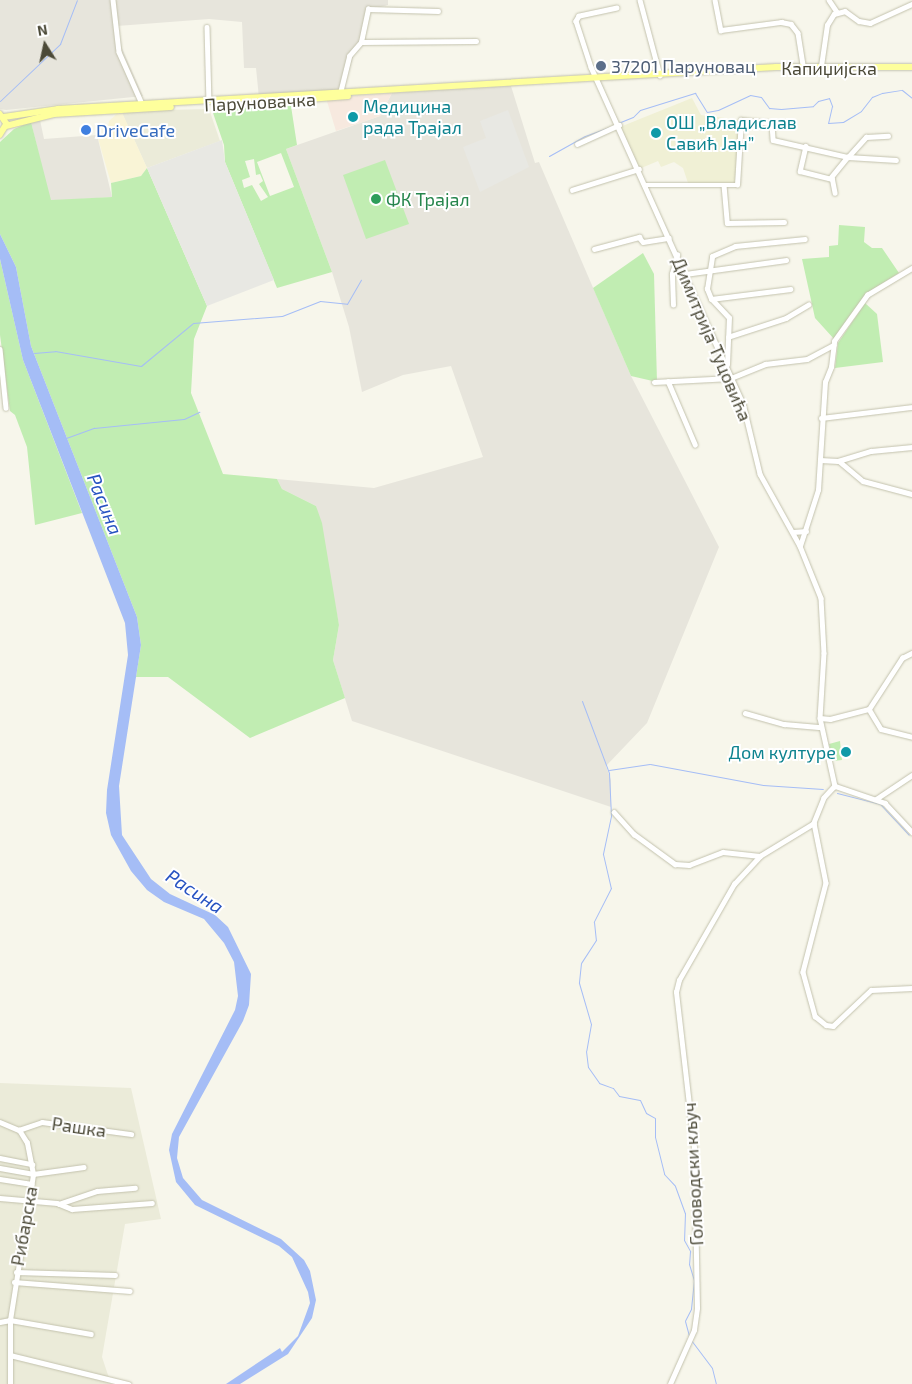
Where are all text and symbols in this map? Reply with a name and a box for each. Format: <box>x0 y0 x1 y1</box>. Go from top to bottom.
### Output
north arrow <box>20 20 70 70</box>
text: N <box>36 20 49 39</box>
place label: 37201 Паруновац <box>611 55 756 77</box>
street label: Капиџијска <box>781 57 877 79</box>
marker: 37201 Паруновац <box>595 60 607 72</box>
street label: Паруновачка <box>204 88 316 116</box>
place label: Медицина рада Трајал <box>363 96 462 138</box>
marker: Медицина рада Трајал <box>347 111 359 123</box>
place label: ОШ „Владислав Савић Јан” <box>666 112 797 154</box>
place label: DriveCafe <box>96 119 175 141</box>
marker: DriveCafe <box>80 124 92 136</box>
marker: ОШ „Владислав Савић Јан” <box>650 127 662 139</box>
place label: ФК Трајал <box>386 188 470 210</box>
marker: ФК Трајал <box>370 193 382 205</box>
street label: Димитрија Туцовића <box>668 254 756 424</box>
water label: Расина <box>82 470 128 538</box>
place label: Дом културе <box>728 741 836 763</box>
marker: Дом културе <box>840 746 852 758</box>
water label: Расина <box>162 864 228 918</box>
street label: Головодски кључ <box>678 1102 708 1246</box>
street label: Рашка <box>50 1113 108 1141</box>
street label: Рибарска <box>6 1185 42 1267</box>

